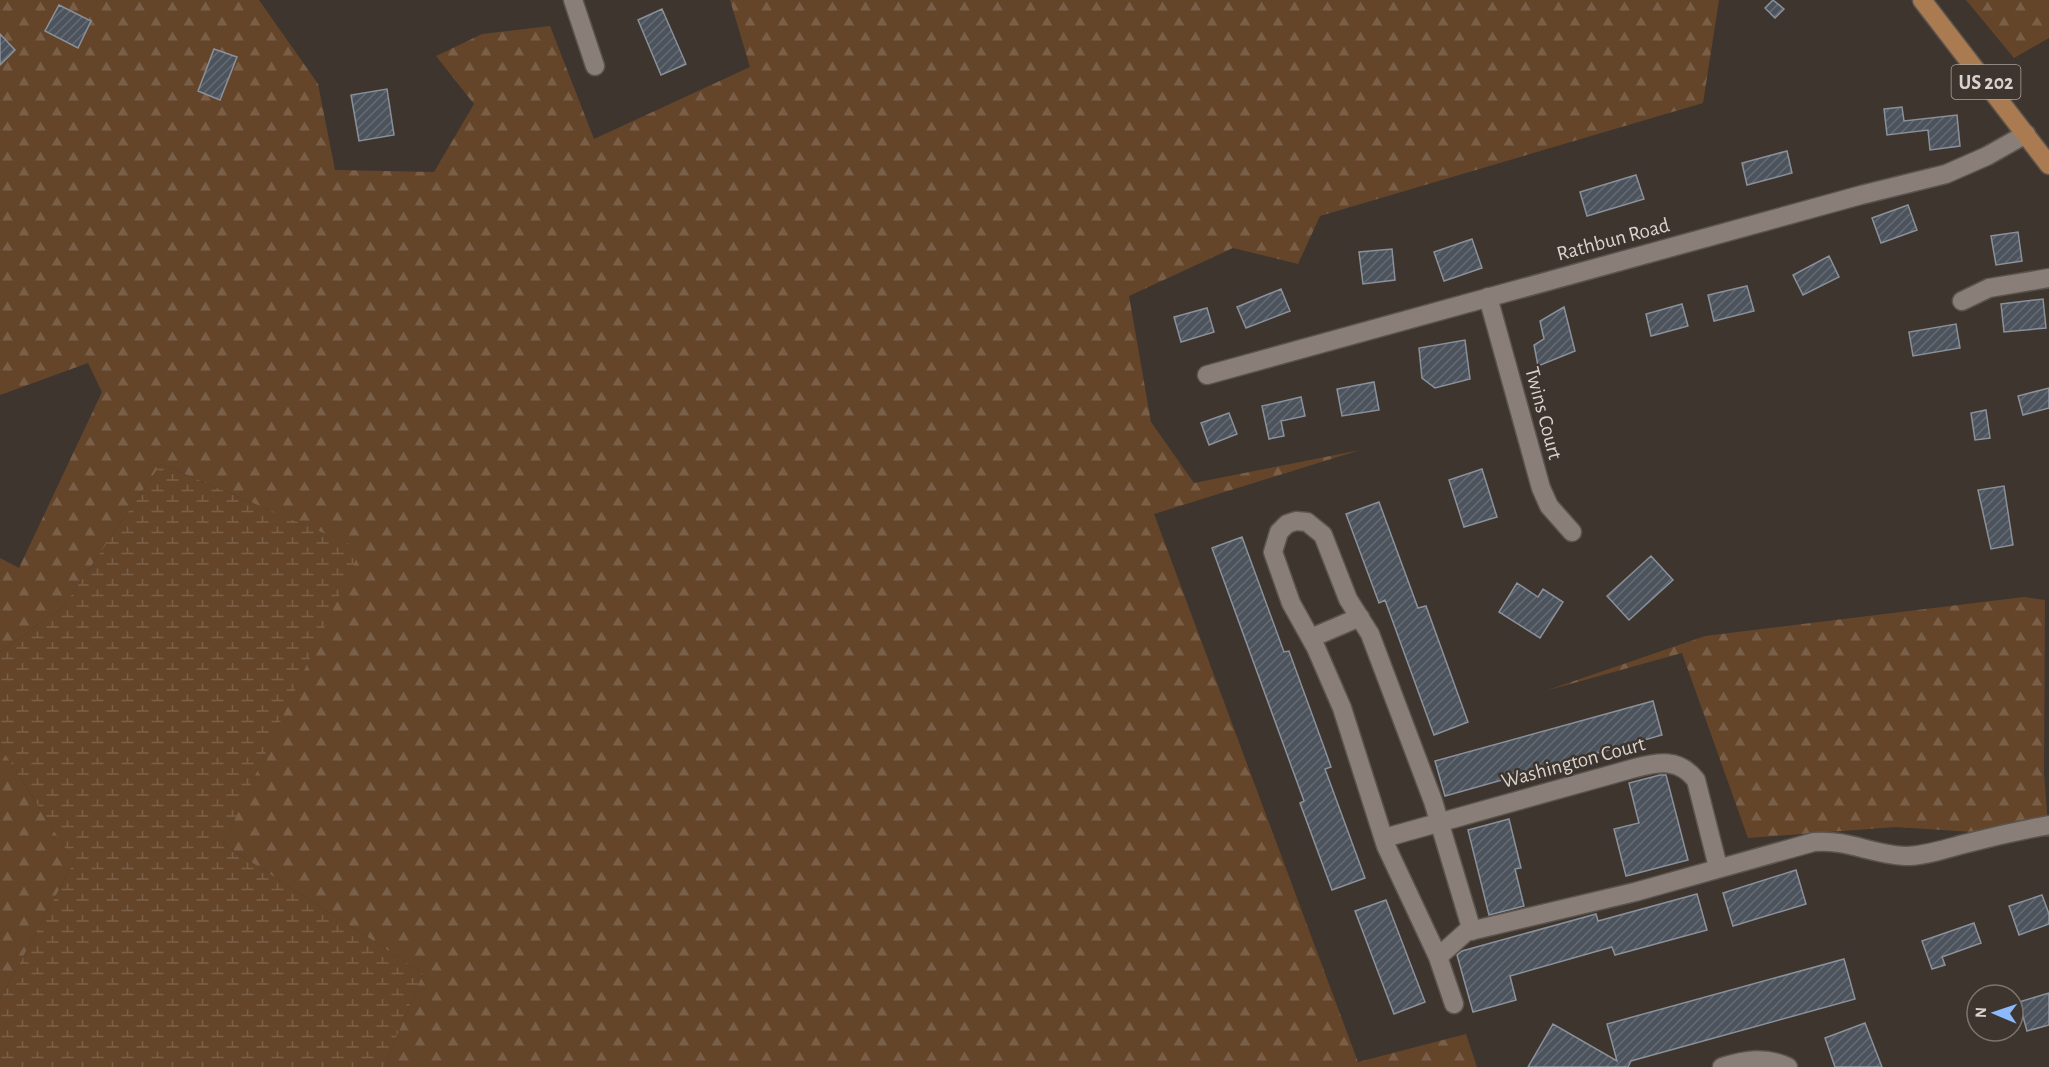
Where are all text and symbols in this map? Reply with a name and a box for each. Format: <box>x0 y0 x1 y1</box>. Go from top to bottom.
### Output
road number: US 202 <box>1952 65 2020 99</box>
street label: Rathbun Road <box>1554 214 1672 265</box>
street label: Twins Court <box>1521 365 1566 462</box>
street label: Washington Court <box>1499 733 1647 792</box>
north arrow <box>1965 983 2025 1043</box>
text: N <box>1973 1007 1989 1018</box>

